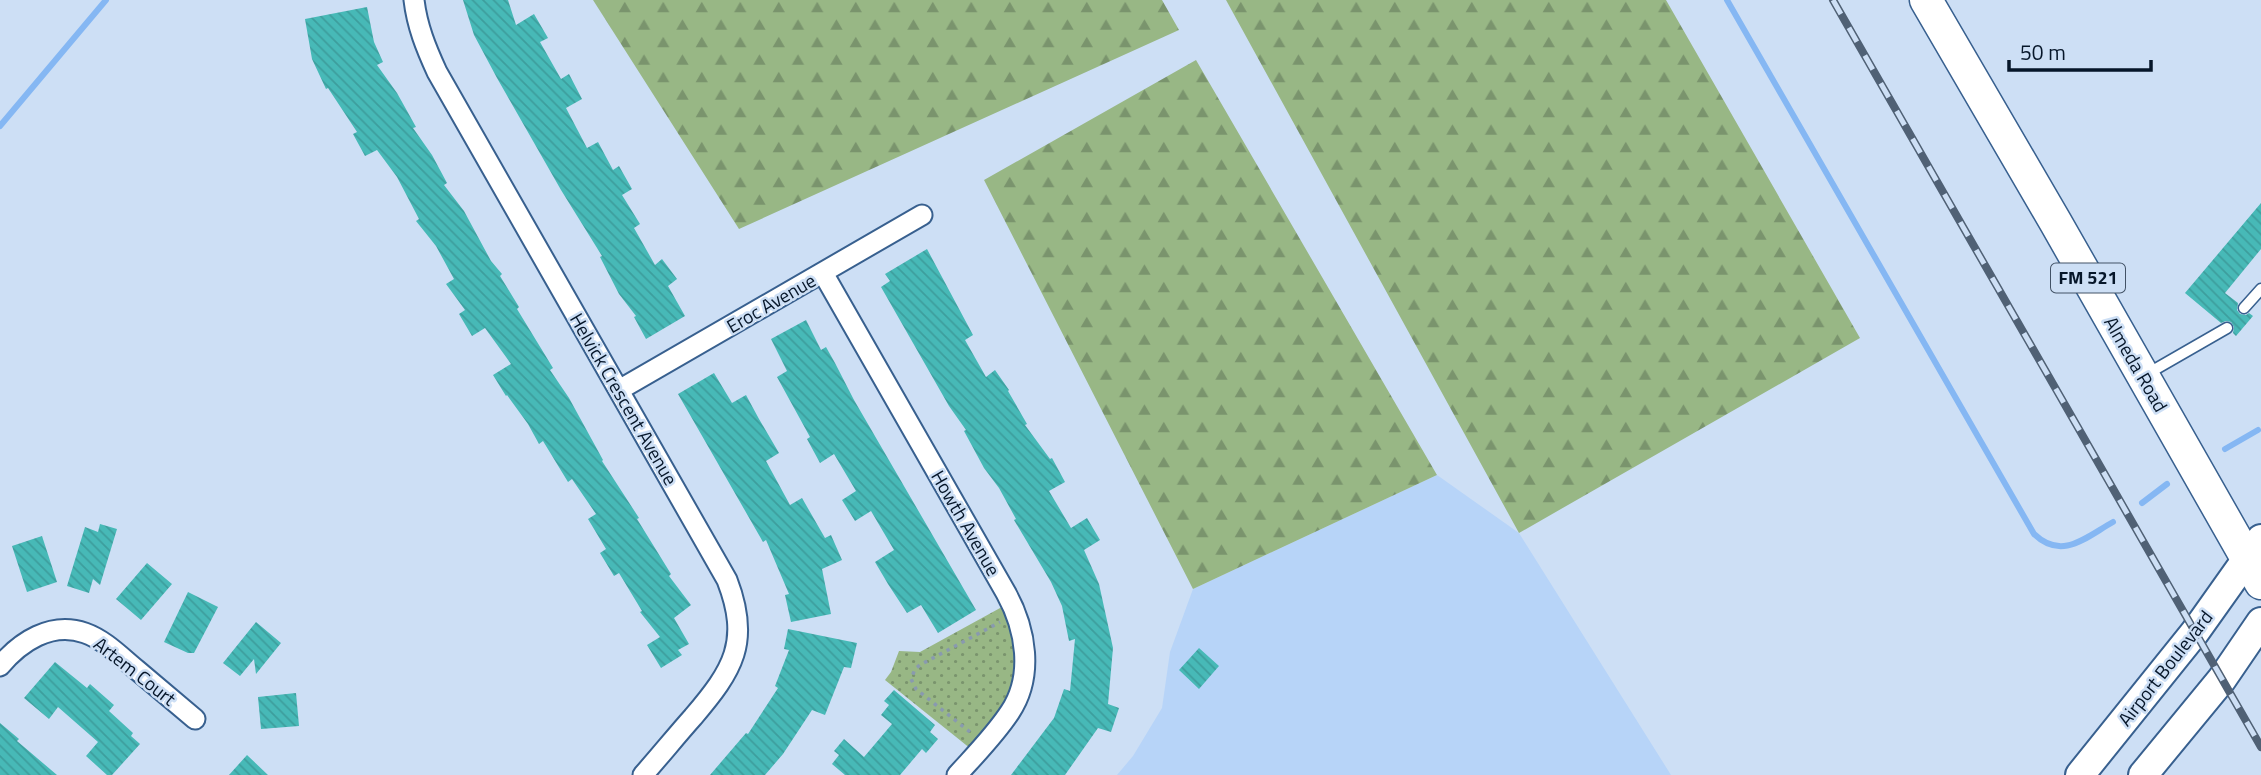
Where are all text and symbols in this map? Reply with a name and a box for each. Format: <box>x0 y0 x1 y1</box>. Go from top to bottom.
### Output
scale bar <box>2009 28 2151 72</box>
text: 50 m <box>2020 36 2066 68</box>
road number: FM 521 <box>2051 264 2125 292</box>
street label: Eroc Avenue <box>721 265 821 340</box>
street label: Helvick Crescent Avenue <box>563 307 686 490</box>
street label: Almeda Road <box>2097 311 2176 417</box>
street label: Howth Avenue <box>924 465 1008 581</box>
street label: Airport Boulevard <box>2110 604 2219 732</box>
street label: Artem Court <box>88 629 183 712</box>

